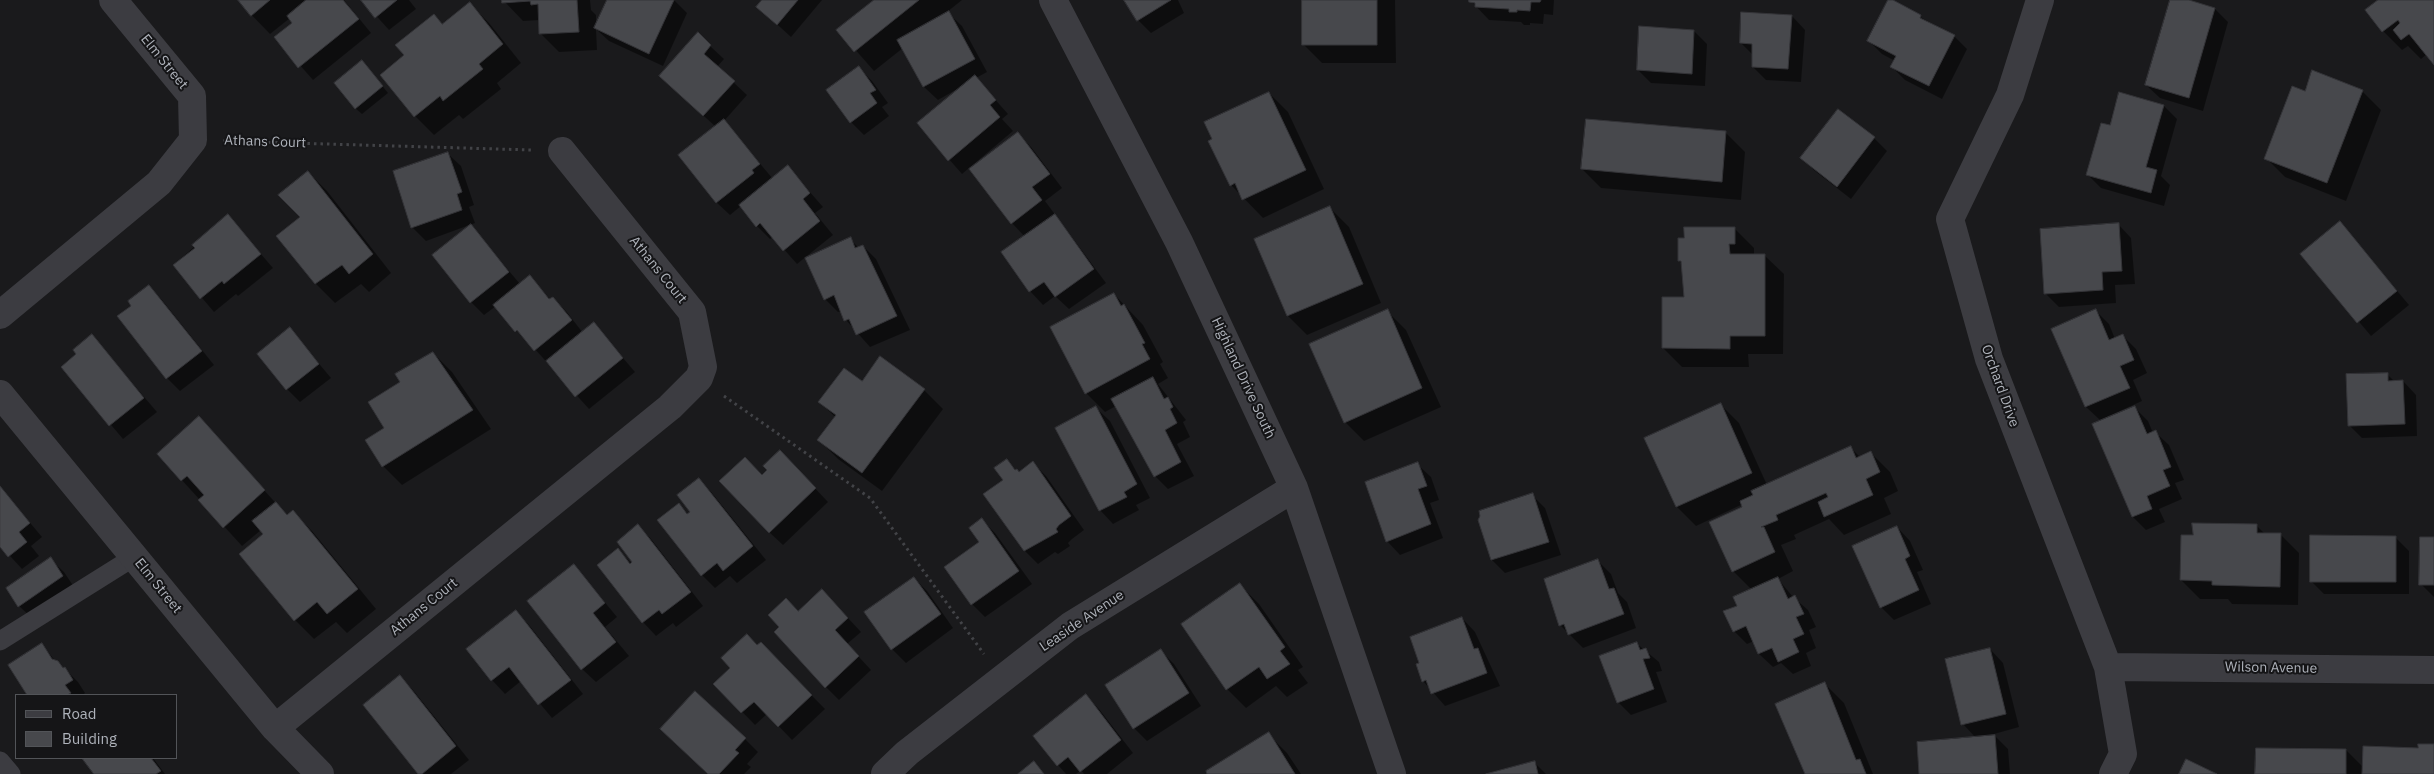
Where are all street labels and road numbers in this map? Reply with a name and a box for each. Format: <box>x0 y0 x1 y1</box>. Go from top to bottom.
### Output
street label: Elm Street <box>137 31 191 93</box>
street label: Athans Court <box>224 132 306 152</box>
street label: Athans Court <box>626 233 690 307</box>
street label: Highland Drive South <box>1207 315 1279 441</box>
street label: Orchard Drive <box>1977 343 2023 429</box>
street label: Elm Street <box>131 555 185 617</box>
street label: Athans Court <box>387 575 461 639</box>
street label: Leaside Avenue <box>1037 587 1127 655</box>
street label: Wilson Avenue <box>2225 659 2317 677</box>

